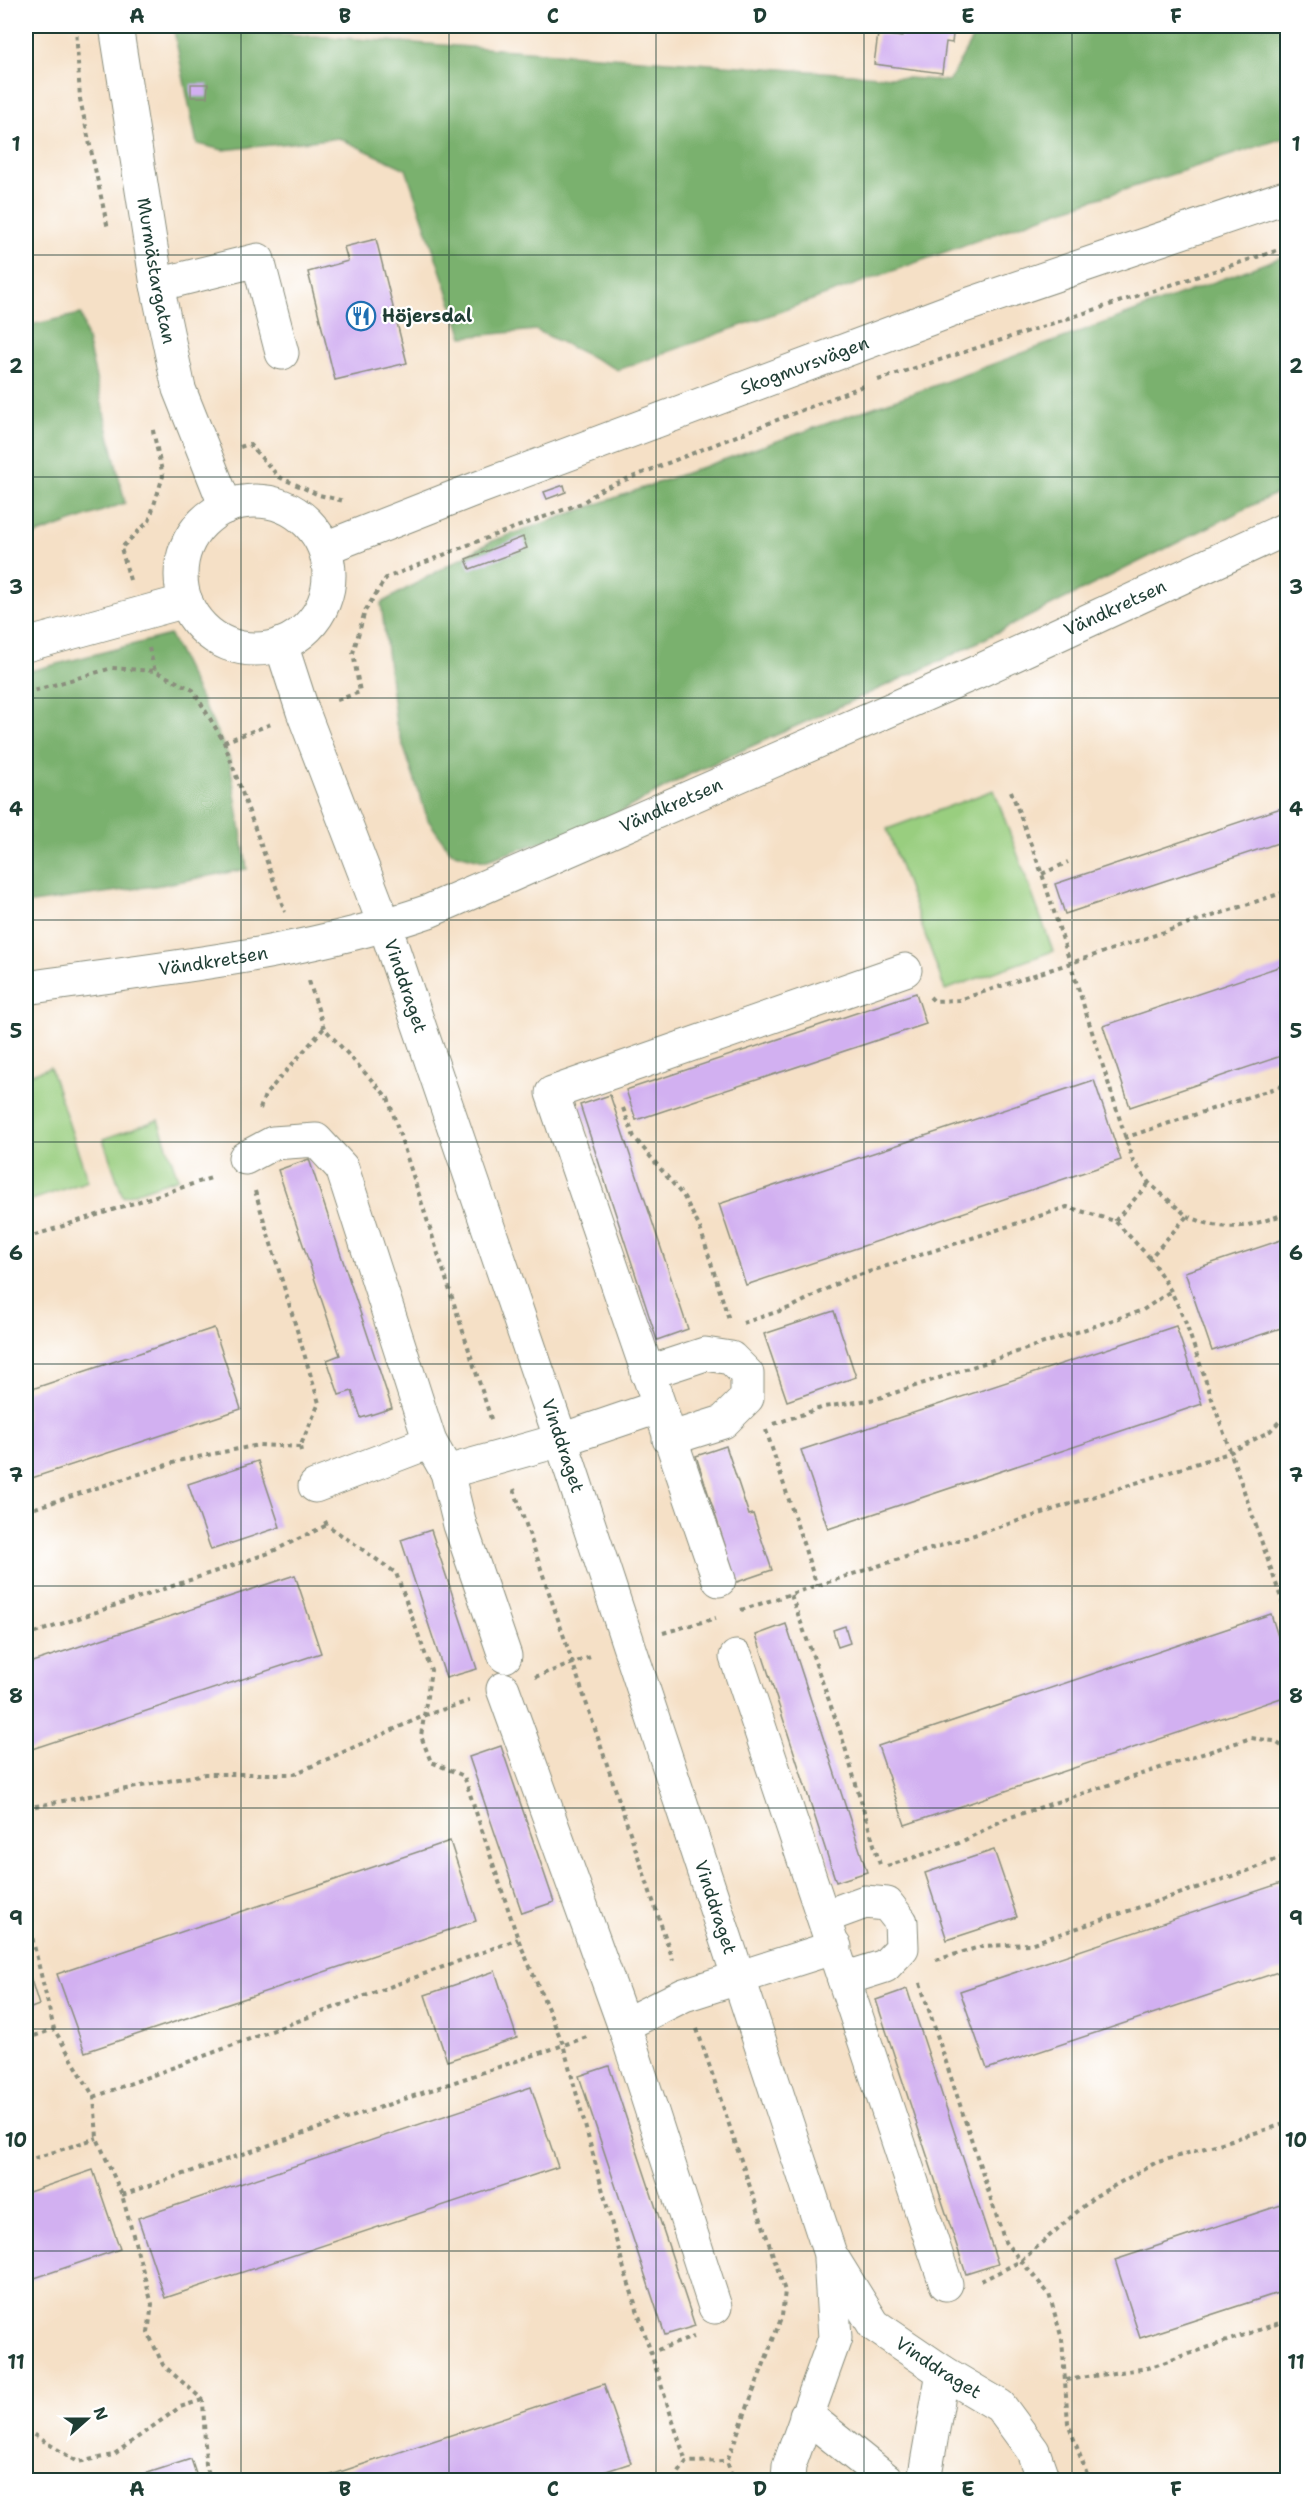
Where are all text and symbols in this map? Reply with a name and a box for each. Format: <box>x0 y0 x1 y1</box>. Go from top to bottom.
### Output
text: A <box>129 3 145 29</box>
text: B <box>339 3 351 29</box>
text: C <box>547 3 559 29</box>
text: D <box>753 3 767 29</box>
text: E <box>961 3 975 29</box>
text: F <box>1170 3 1182 29</box>
text: 1 <box>11 131 21 157</box>
text: 1 <box>1291 131 1301 157</box>
street label: Murmästargatan <box>131 196 181 346</box>
restaurant icon: Höjersdal <box>345 300 377 332</box>
place label: Höjersdal <box>382 304 472 328</box>
street label: Skogmursvägen <box>737 331 872 401</box>
text: 2 <box>9 353 23 379</box>
text: 2 <box>1289 353 1303 379</box>
text: 3 <box>9 574 23 600</box>
street label: Vändkretsen <box>1060 574 1170 642</box>
text: 3 <box>1289 574 1303 600</box>
street label: Vändkretsen <box>616 772 726 838</box>
text: 4 <box>9 796 23 822</box>
text: 4 <box>1289 796 1303 822</box>
street label: Vinddraget <box>378 936 433 1036</box>
street label: Vändkretsen <box>157 940 270 981</box>
text: 5 <box>10 1018 22 1044</box>
text: 5 <box>1290 1018 1302 1044</box>
text: 6 <box>9 1240 23 1266</box>
text: 6 <box>1289 1240 1303 1266</box>
street label: Vinddraget <box>536 1396 590 1496</box>
text: 7 <box>9 1462 23 1488</box>
text: 7 <box>1289 1462 1303 1488</box>
text: 8 <box>9 1683 23 1709</box>
text: 8 <box>1289 1683 1303 1709</box>
street label: Vinddraget <box>689 1857 742 1957</box>
text: 9 <box>9 1905 23 1931</box>
text: 9 <box>1289 1905 1303 1931</box>
text: 10 <box>5 2127 27 2153</box>
text: 10 <box>1285 2127 1307 2153</box>
street label: Vinddraget <box>891 2331 986 2404</box>
text: 11 <box>7 2349 25 2375</box>
text: 11 <box>1287 2349 1305 2375</box>
north arrow <box>57 2389 117 2449</box>
text: N <box>88 2404 113 2423</box>
text: A <box>129 2476 145 2502</box>
text: B <box>339 2476 351 2502</box>
text: C <box>547 2476 559 2502</box>
text: D <box>753 2476 767 2502</box>
text: E <box>961 2476 975 2502</box>
text: F <box>1170 2476 1182 2502</box>

